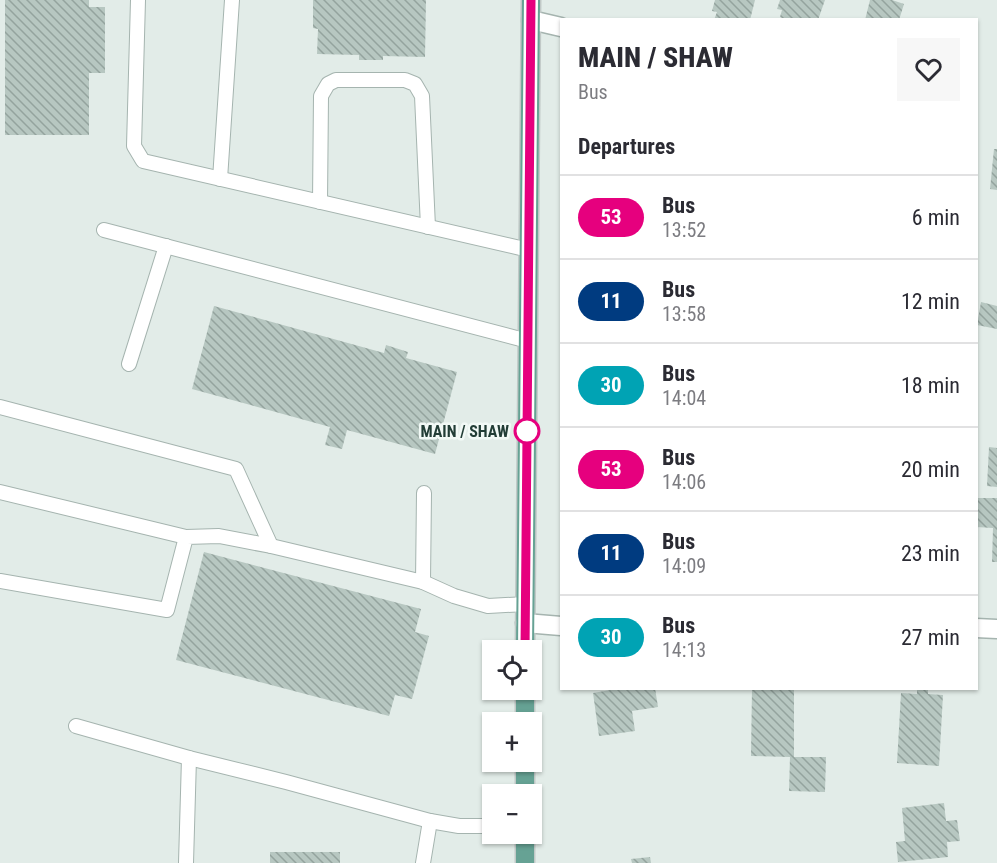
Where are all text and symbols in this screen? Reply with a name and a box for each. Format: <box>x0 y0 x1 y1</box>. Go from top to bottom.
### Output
button: heart <box>897 38 960 101</box>
text: MAIN / SHAW <box>578 41 733 74</box>
text: Bus <box>578 80 608 104</box>
text: Departures <box>578 134 675 159</box>
text: Bus <box>662 193 695 218</box>
text: 53 <box>600 205 622 229</box>
text: 6 min <box>912 205 960 230</box>
text: 13:52 <box>662 218 706 242</box>
text: Bus <box>662 277 695 302</box>
text: 11 <box>600 289 622 313</box>
text: 12 min <box>901 289 960 314</box>
text: 13:58 <box>662 302 706 326</box>
text: Bus <box>662 361 695 386</box>
text: 30 <box>600 373 622 397</box>
text: 18 min <box>901 373 960 398</box>
text: 14:04 <box>662 386 706 410</box>
marker: MAIN / SHAW <box>514 418 540 444</box>
place label: MAIN / SHAW <box>421 422 509 441</box>
text: Bus <box>662 445 695 470</box>
text: 53 <box>600 457 622 481</box>
text: 20 min <box>901 457 960 482</box>
text: 14:06 <box>662 470 706 494</box>
text: Bus <box>662 529 695 554</box>
text: 11 <box>600 541 622 565</box>
text: 23 min <box>901 541 960 566</box>
text: 14:09 <box>662 554 706 578</box>
text: Bus <box>662 613 695 638</box>
text: 30 <box>600 625 622 649</box>
text: 27 min <box>901 625 960 650</box>
text: 14:13 <box>662 638 706 662</box>
map controls <box>482 640 542 844</box>
button: locate <box>482 640 542 700</box>
button: + <box>482 712 542 772</box>
button: − <box>482 784 542 844</box>

